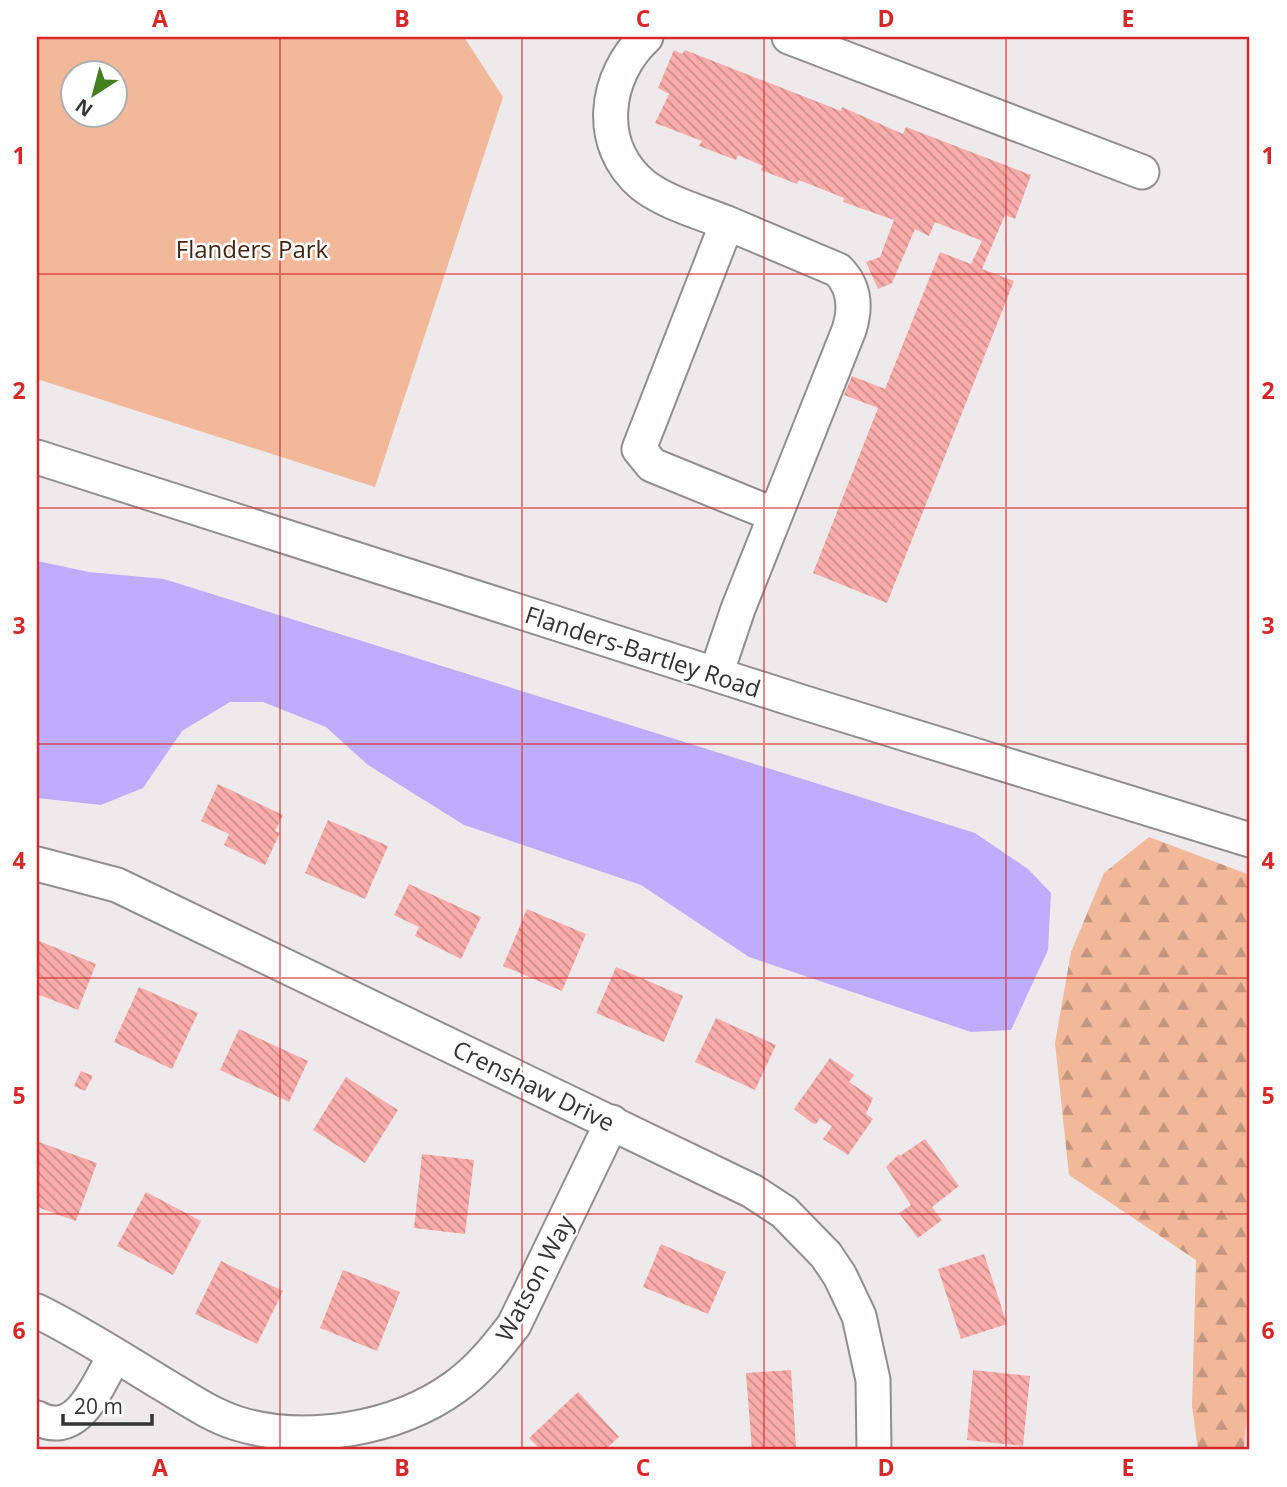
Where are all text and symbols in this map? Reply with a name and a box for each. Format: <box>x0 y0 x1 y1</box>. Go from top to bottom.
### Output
text: A <box>152 2 168 34</box>
text: B <box>394 2 410 34</box>
text: C <box>636 2 650 34</box>
text: D <box>877 2 895 34</box>
text: E <box>1122 2 1134 34</box>
north arrow <box>60 60 130 130</box>
text: N <box>70 93 98 123</box>
text: 1 <box>12 139 26 171</box>
text: 1 <box>1261 139 1275 171</box>
park label: Flanders Park <box>176 232 329 265</box>
text: 2 <box>12 374 26 406</box>
text: 2 <box>1261 374 1275 406</box>
street label: Flanders-Bartley Road <box>521 597 765 705</box>
text: 3 <box>12 609 26 641</box>
text: 3 <box>1261 609 1275 641</box>
text: 4 <box>12 844 26 876</box>
text: 4 <box>1261 844 1275 876</box>
street label: Crenshaw Drive <box>448 1032 620 1138</box>
text: 5 <box>12 1079 26 1111</box>
text: 5 <box>1261 1079 1275 1111</box>
street label: Watson Way <box>487 1208 582 1347</box>
text: 6 <box>12 1314 26 1346</box>
text: 6 <box>1261 1314 1275 1346</box>
scale bar <box>63 1382 152 1426</box>
text: 20 m <box>74 1392 123 1420</box>
text: A <box>152 1451 168 1483</box>
text: B <box>394 1451 410 1483</box>
text: C <box>636 1451 650 1483</box>
text: D <box>877 1451 895 1483</box>
text: E <box>1122 1451 1134 1483</box>

